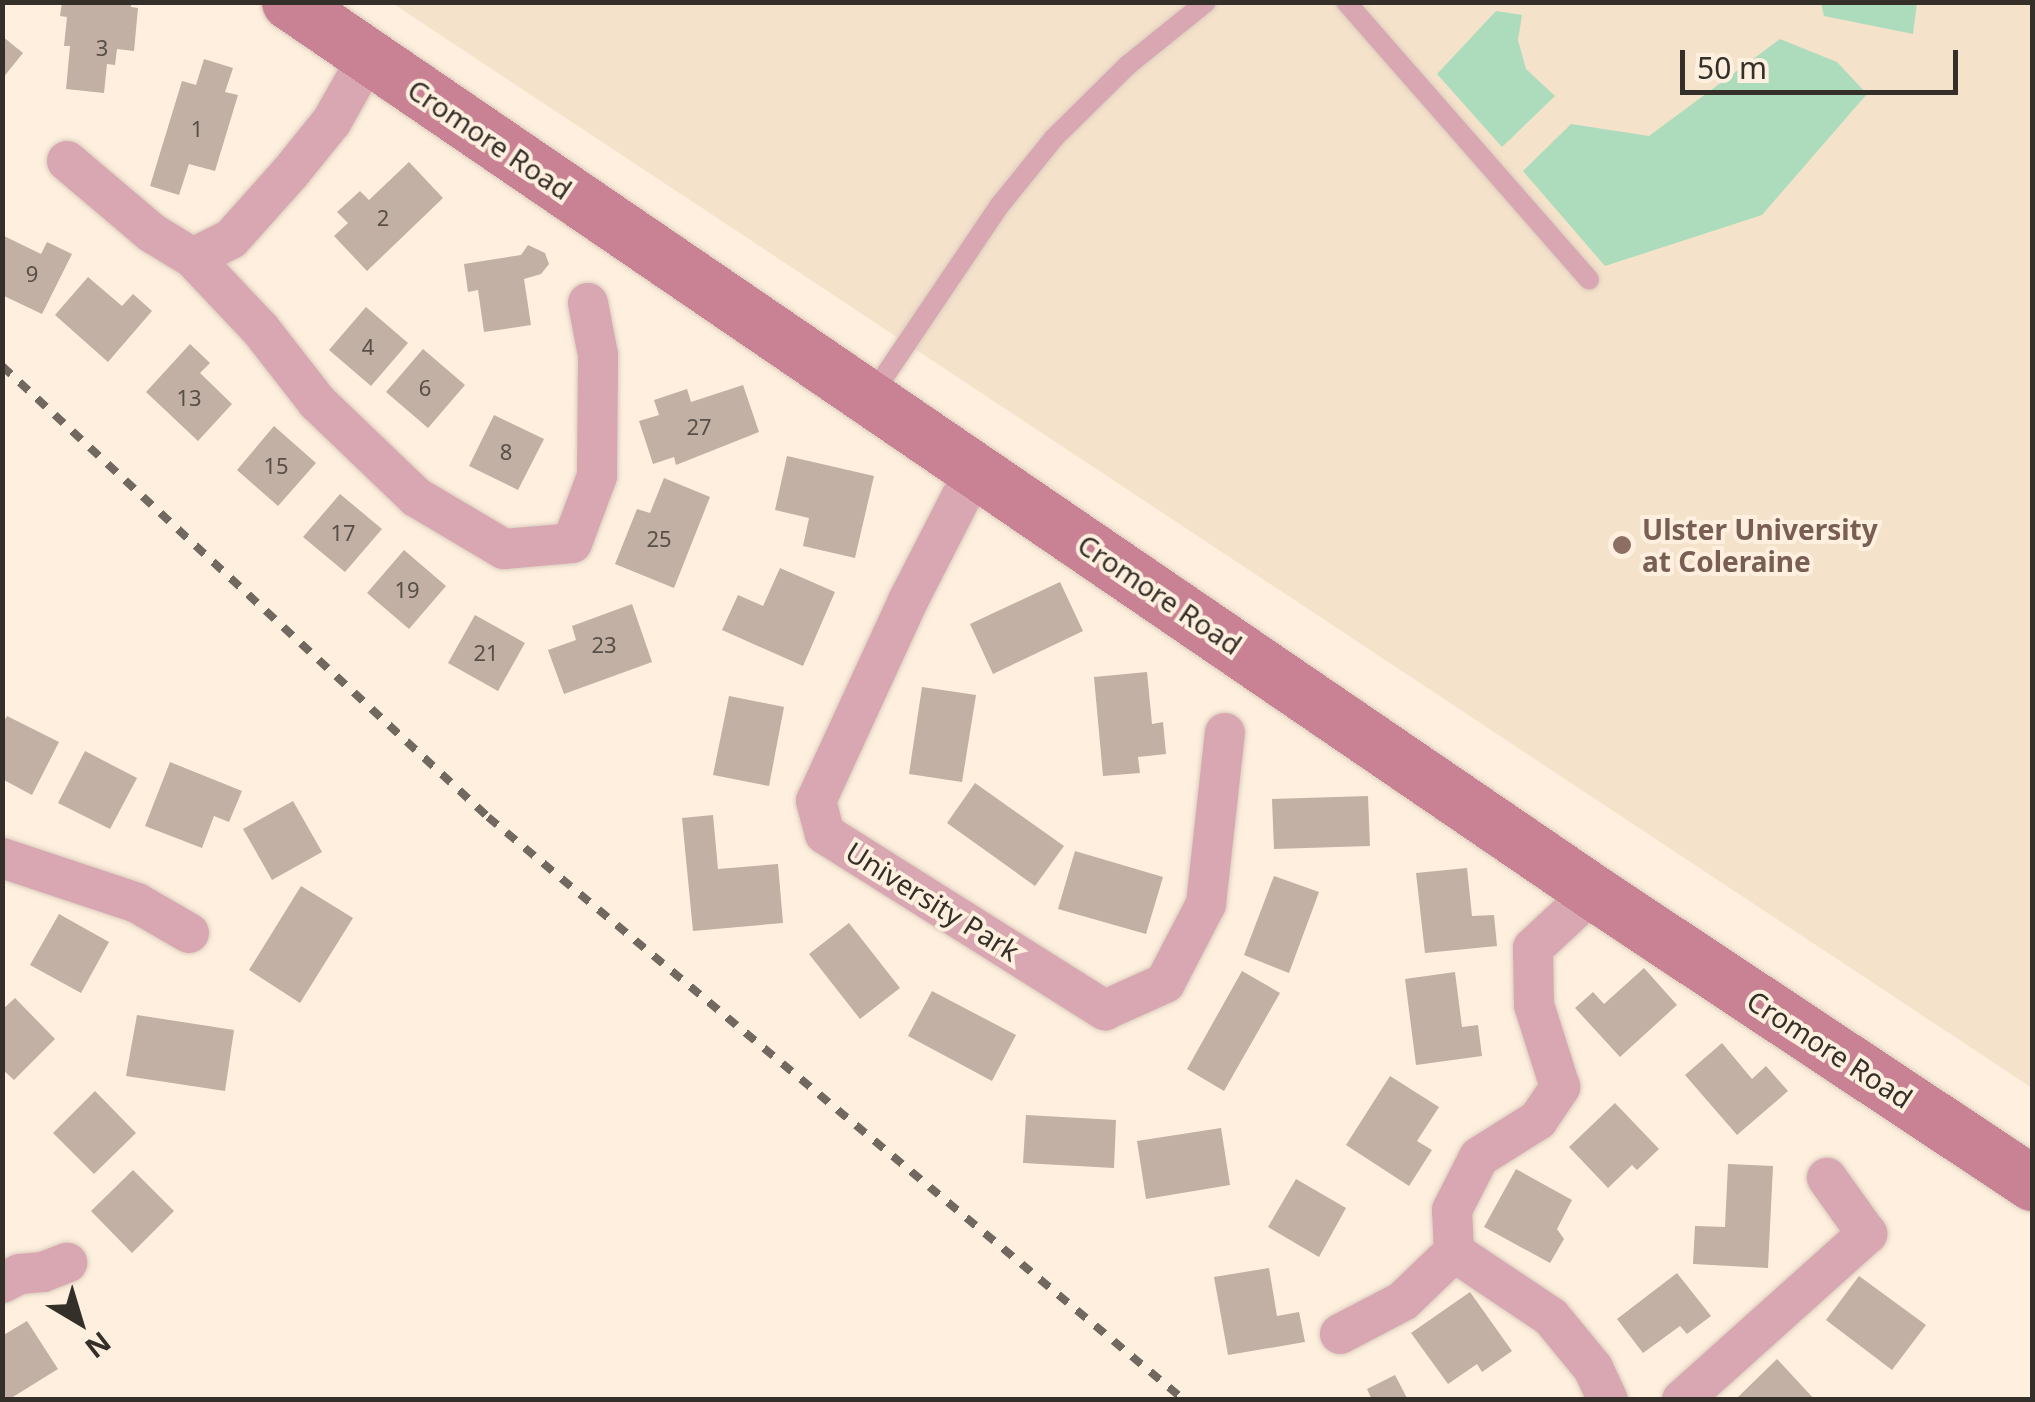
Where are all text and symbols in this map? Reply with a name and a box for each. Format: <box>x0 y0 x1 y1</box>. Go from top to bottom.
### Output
scale bar <box>1685 30 1962 92</box>
house number: 3 <box>96 35 108 61</box>
text: 50 m <box>1697 47 1767 88</box>
street label: Cromore Road <box>402 72 578 206</box>
house number: 1 <box>191 116 203 142</box>
house number: 2 <box>377 205 389 231</box>
house number: 9 <box>26 261 38 287</box>
house number: 4 <box>362 334 374 360</box>
house number: 6 <box>419 375 431 401</box>
house number: 13 <box>176 385 202 411</box>
house number: 27 <box>686 414 712 440</box>
house number: 8 <box>500 439 512 465</box>
house number: 15 <box>263 453 289 479</box>
place label: Ulster University at Coleraine <box>1642 512 1878 578</box>
house number: 17 <box>330 520 356 546</box>
house number: 25 <box>646 526 672 552</box>
street label: Cromore Road <box>1072 527 1248 661</box>
marker: Ulster University at Coleraine <box>1611 534 1633 556</box>
house number: 19 <box>394 577 420 603</box>
house number: 23 <box>591 632 617 658</box>
house number: 21 <box>473 640 499 666</box>
street label: University Park <box>840 834 1026 968</box>
street label: Cromore Road <box>1741 983 1919 1115</box>
north arrow <box>30 1272 130 1372</box>
text: N <box>78 1324 119 1368</box>

